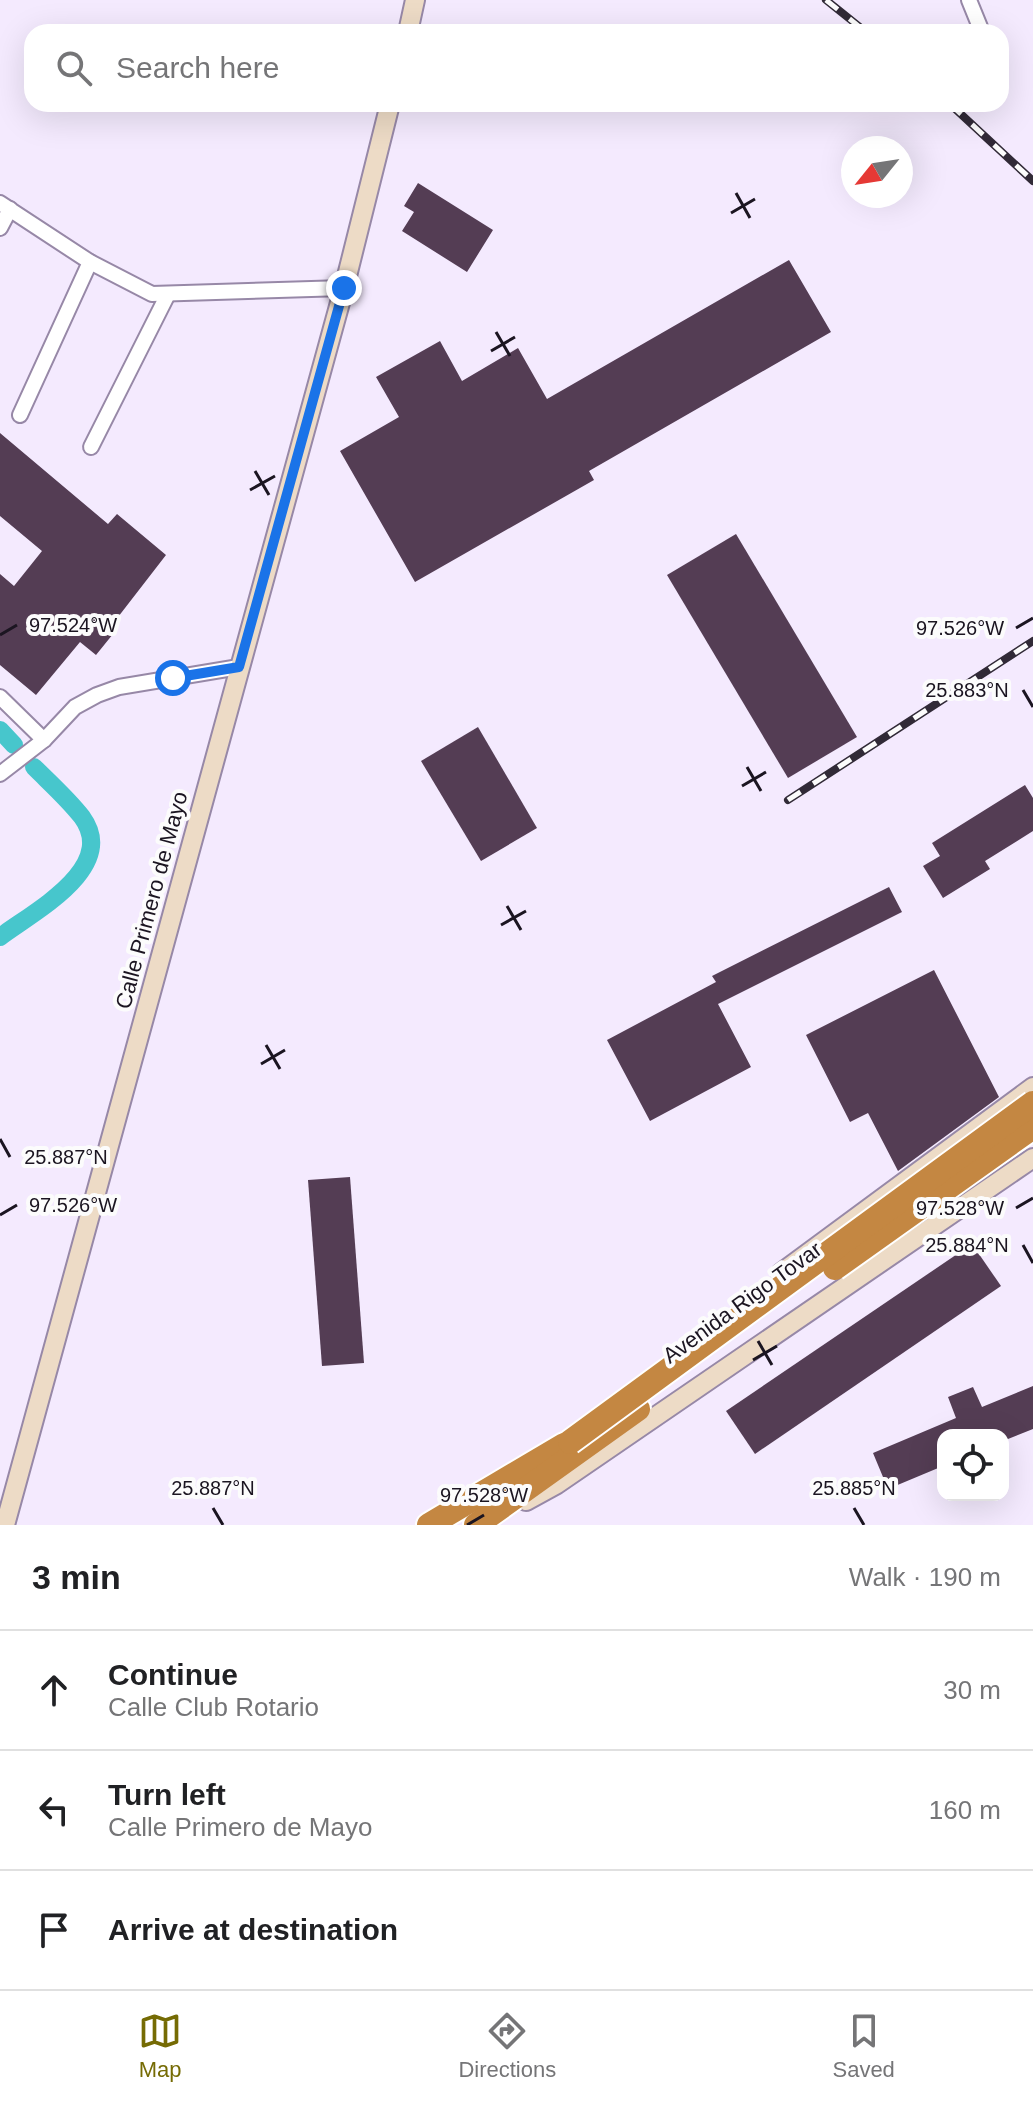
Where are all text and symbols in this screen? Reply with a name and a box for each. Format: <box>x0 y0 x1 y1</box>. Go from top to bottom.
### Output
search box <box>24 24 1009 112</box>
icon: search <box>52 46 96 90</box>
text: Search here <box>116 51 279 84</box>
north arrow <box>841 136 913 208</box>
route end <box>326 270 362 306</box>
text: 97.524°W <box>29 614 117 636</box>
text: 97.526°W <box>916 617 1004 639</box>
route start <box>155 660 191 696</box>
text: 25.883°N <box>925 679 1009 701</box>
street label: Calle Primero de Mayo <box>110 789 193 1011</box>
text: 25.887°N <box>24 1146 108 1168</box>
text: 97.526°W <box>29 1194 117 1216</box>
text: 97.528°W <box>916 1197 1004 1219</box>
text: 25.884°N <box>925 1234 1009 1256</box>
street label: Avenida Rigo Tovar <box>658 1236 826 1368</box>
map controls <box>937 1429 1009 1501</box>
button: locate <box>937 1429 1009 1501</box>
text: 25.887°N <box>171 1477 255 1499</box>
text: 25.885°N <box>812 1477 896 1499</box>
text: 97.528°W <box>440 1484 528 1506</box>
text: 3 min <box>32 1558 121 1596</box>
text: Walk · 190 m <box>849 1562 1001 1592</box>
text: Continue <box>108 1658 238 1691</box>
icon: ahead <box>32 1668 76 1712</box>
text: 30 m <box>943 1675 1001 1705</box>
text: Calle Club Rotario <box>108 1692 319 1722</box>
text: Turn left <box>108 1778 226 1811</box>
icon: left <box>32 1788 76 1832</box>
text: 160 m <box>929 1795 1001 1825</box>
text: Calle Primero de Mayo <box>108 1812 372 1842</box>
icon: arrive <box>32 1908 76 1952</box>
text: Arrive at destination <box>108 1913 398 1946</box>
tab: Map <box>138 2009 182 2083</box>
tab: Directions <box>458 2009 556 2083</box>
tab: Saved <box>832 2009 895 2083</box>

